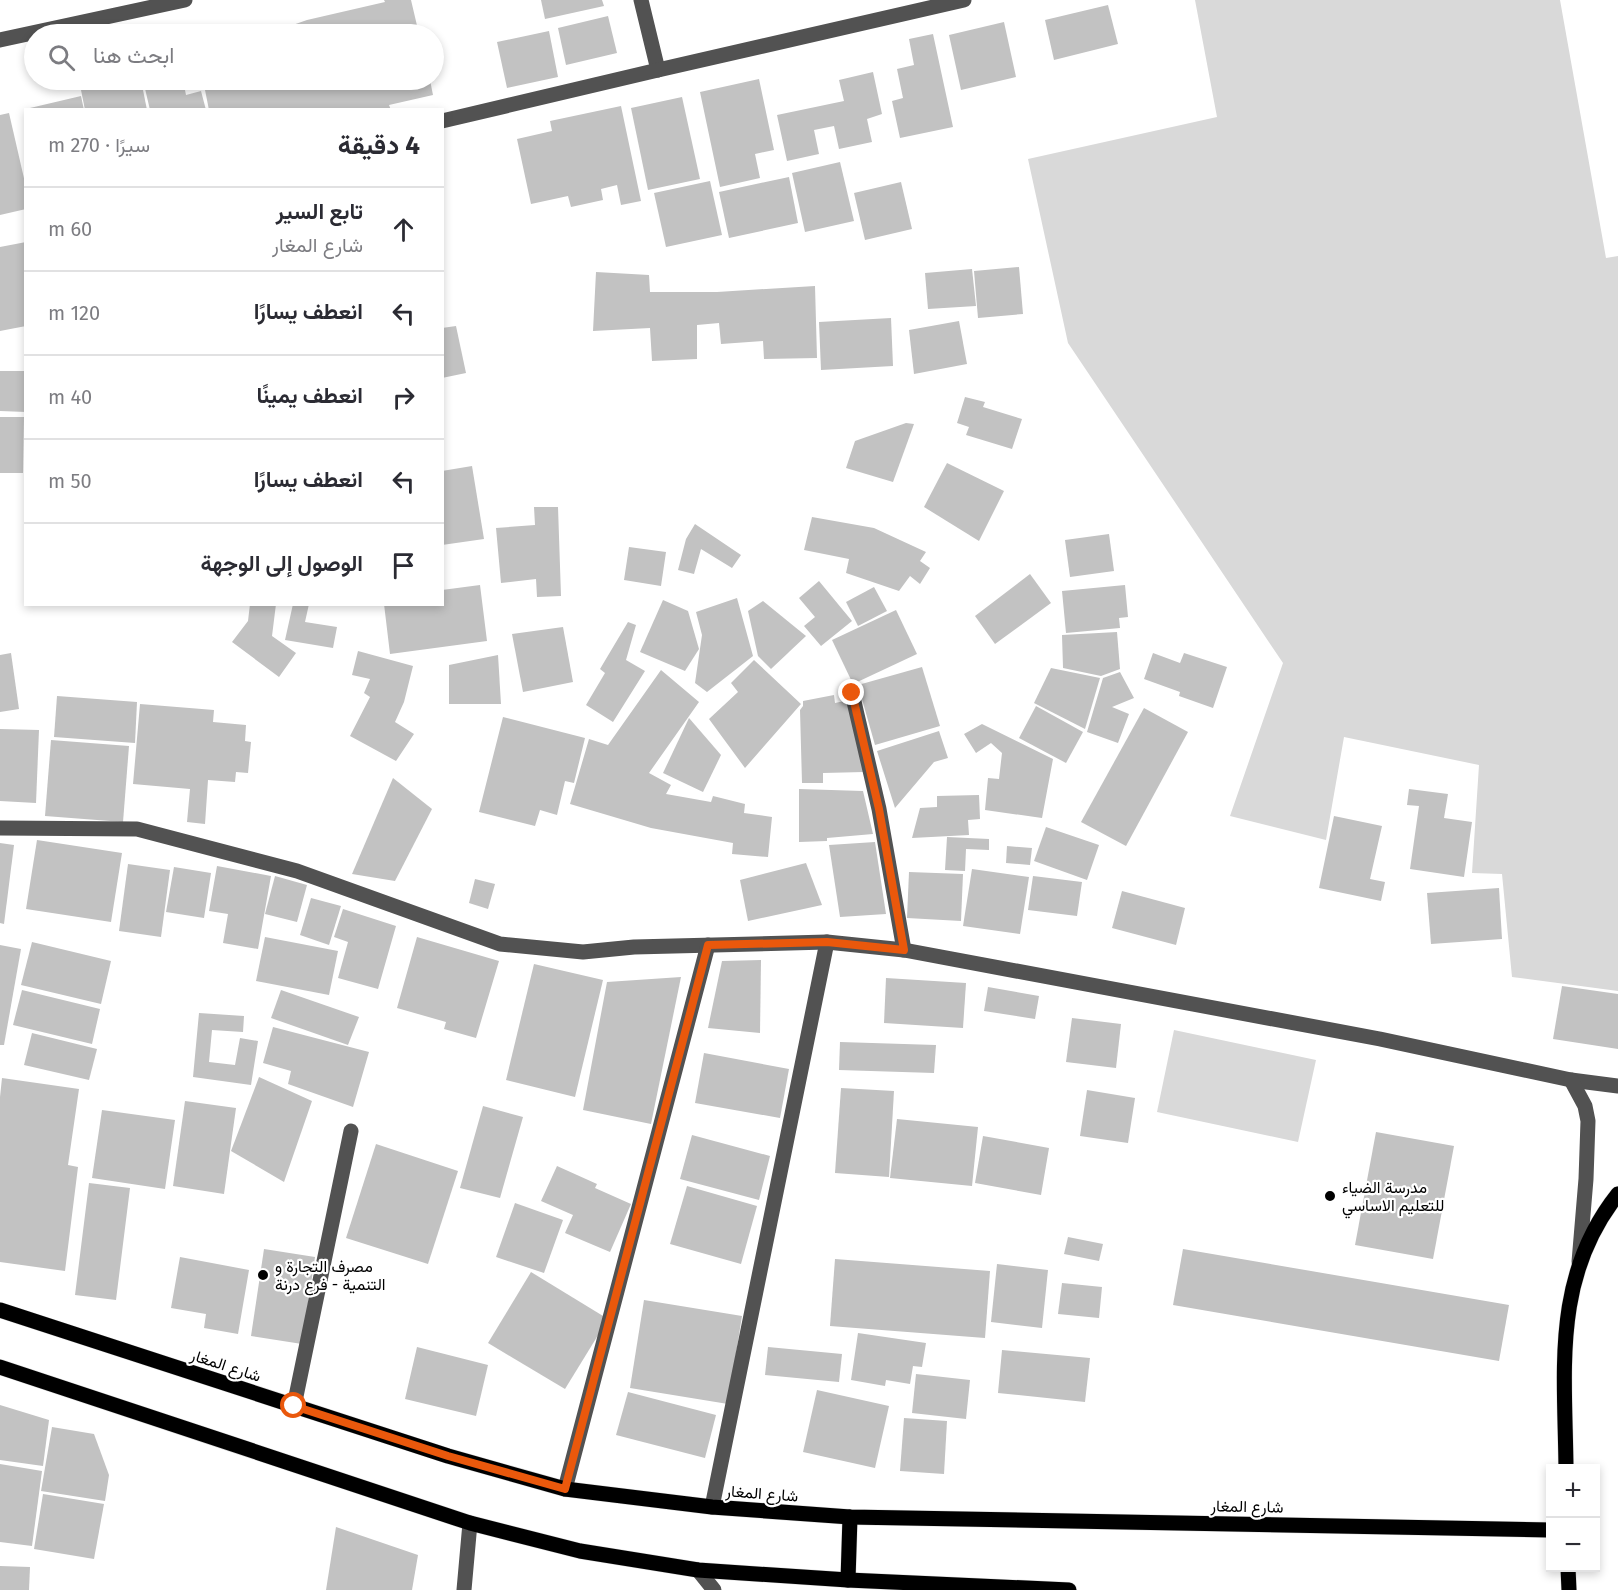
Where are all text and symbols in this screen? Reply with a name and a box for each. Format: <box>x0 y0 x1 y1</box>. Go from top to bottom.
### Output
search box <box>24 24 444 90</box>
icon: search <box>45 41 78 74</box>
text: ابحث هنا <box>93 42 174 69</box>
text: 4 دقيقة <box>338 130 420 161</box>
text: سيرًا · 270 m <box>48 133 150 157</box>
text: تابع السير <box>276 198 363 225</box>
icon: ahead <box>387 213 420 246</box>
text: 60 m <box>48 217 92 241</box>
text: شارع المغار <box>272 233 363 257</box>
icon: left <box>387 297 420 330</box>
text: انعطف يسارًا <box>254 298 363 325</box>
text: 120 m <box>48 301 100 325</box>
icon: right <box>387 381 420 414</box>
text: انعطف يمينًا <box>256 382 363 409</box>
text: 40 m <box>48 385 92 409</box>
icon: left <box>387 465 420 498</box>
text: انعطف يسارًا <box>254 466 363 493</box>
text: 50 m <box>48 469 92 493</box>
icon: arrive <box>387 549 420 582</box>
text: الوصول إلى الوجهة <box>200 550 363 577</box>
route end <box>838 679 864 705</box>
place label: مدرسة الضياء للتعليم الاساسي <box>1342 1178 1444 1219</box>
marker: مدرسة الضياء للتعليم الاساسي <box>1323 1189 1337 1203</box>
place label: مصرف التجارة و التنمية - فرع درنة <box>275 1257 386 1296</box>
marker: مصرف التجارة و التنمية - فرع درنة <box>256 1268 270 1282</box>
street label: شارع المغار <box>187 1345 263 1388</box>
route start <box>280 1392 306 1418</box>
map controls <box>1546 1464 1600 1572</box>
button: + <box>1546 1464 1600 1518</box>
street label: شارع المغار <box>724 1481 799 1508</box>
street label: شارع المغار <box>1209 1496 1284 1519</box>
button: − <box>1546 1518 1600 1572</box>

